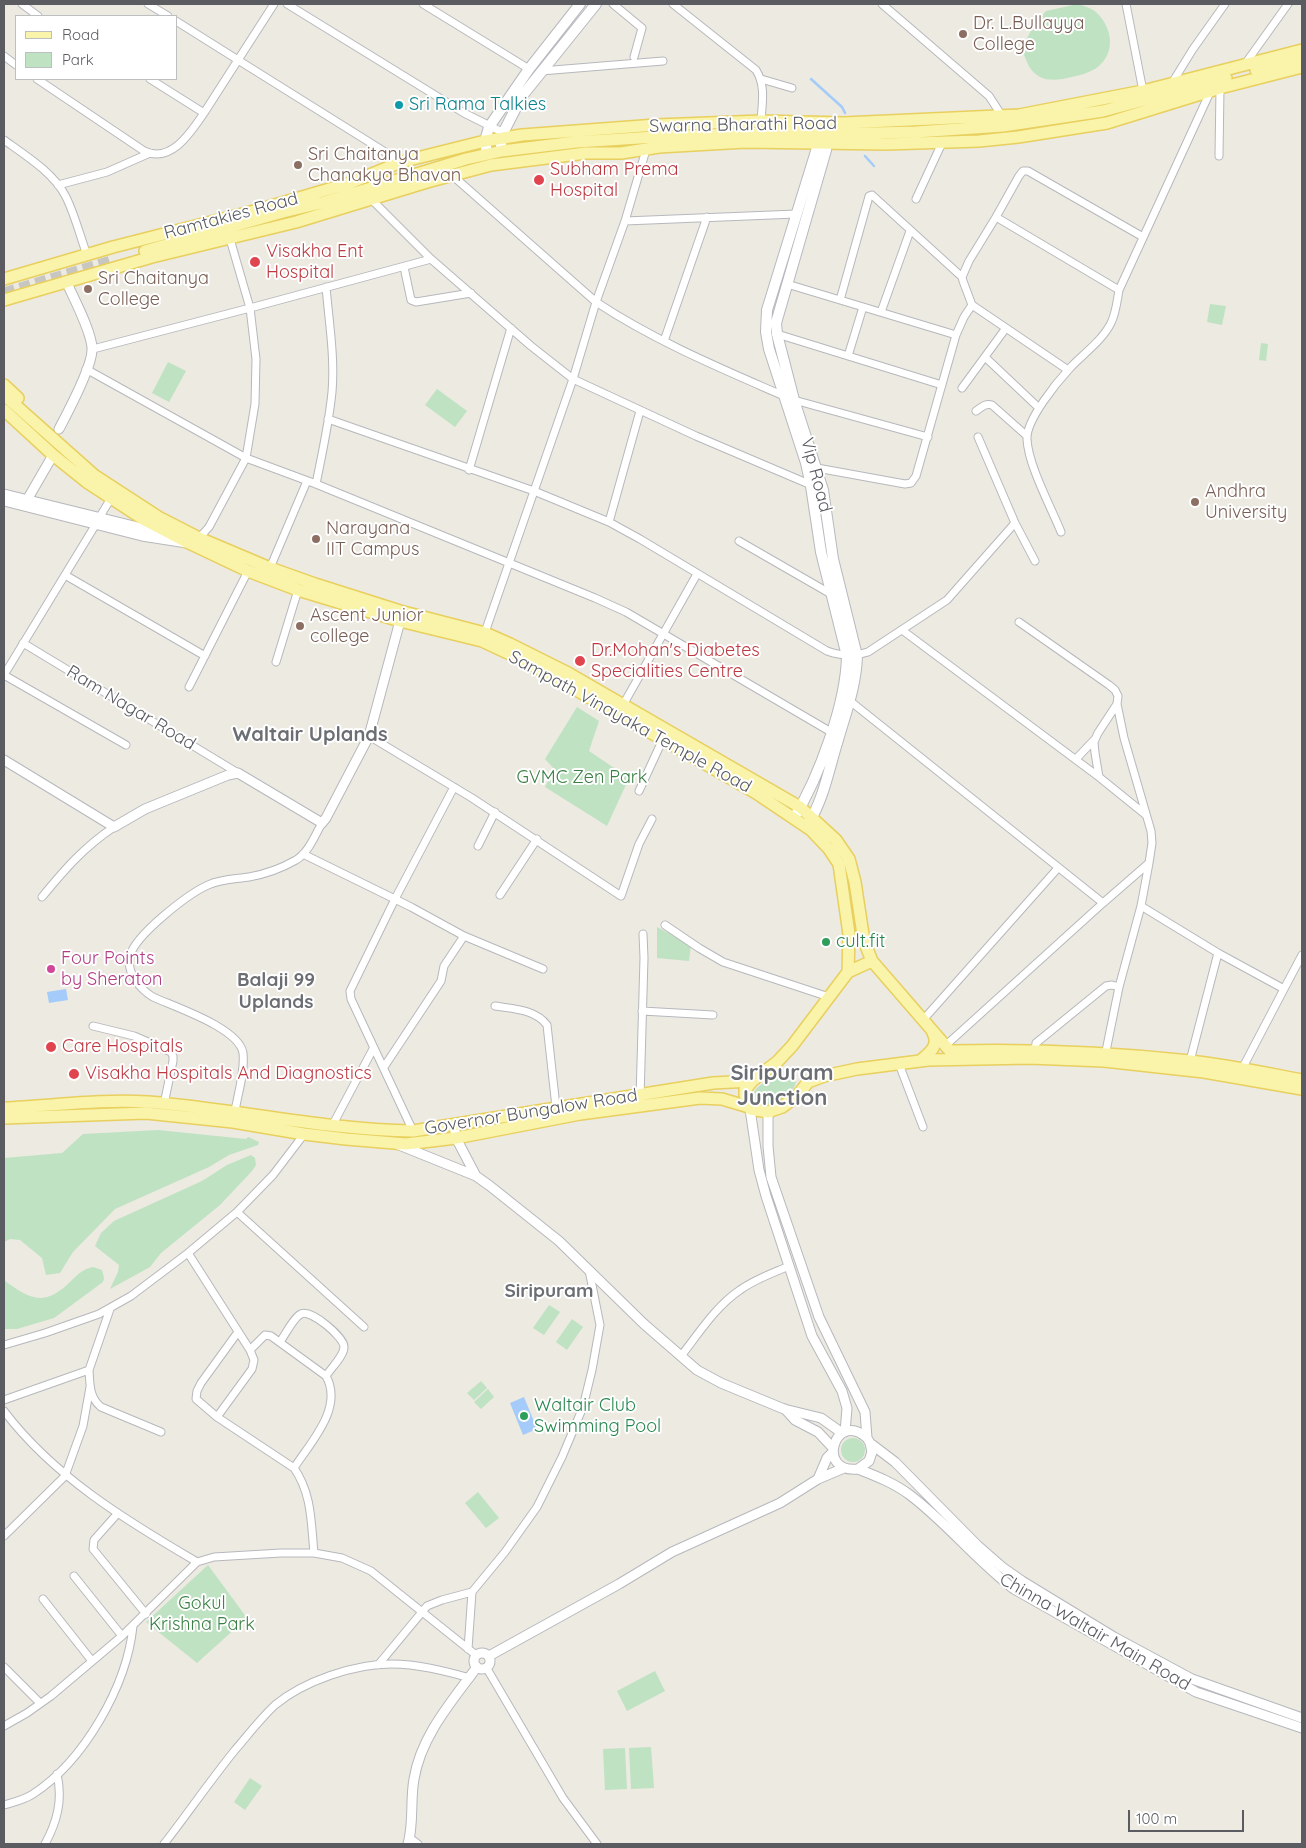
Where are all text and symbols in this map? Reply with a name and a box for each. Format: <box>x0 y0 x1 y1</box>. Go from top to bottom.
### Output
place label: Dr. L.Bullayya College <box>973 13 1084 56</box>
legend <box>15 15 178 80</box>
text: Road <box>62 25 99 44</box>
marker: Dr. L.Bullayya College <box>957 28 969 40</box>
text: Park <box>62 50 94 69</box>
place label: Sri Rama Talkies <box>409 94 546 116</box>
marker: Sri Rama Talkies <box>393 99 405 111</box>
street label: Swarna Bharathi Road <box>649 113 837 137</box>
place label: Sri Chaitanya Chanakya Bhavan <box>308 144 461 186</box>
marker: Sri Chaitanya Chanakya Bhavan <box>292 159 304 171</box>
place label: Subham Prema Hospital <box>550 159 678 202</box>
marker: Subham Prema Hospital <box>532 173 546 187</box>
street label: Ramtakies Road <box>161 188 301 244</box>
place label: Visakha Ent Hospital <box>266 241 364 284</box>
marker: Visakha Ent Hospital <box>248 255 262 269</box>
place label: Sri Chaitanya College <box>98 268 209 310</box>
marker: Sri Chaitanya College <box>82 283 94 295</box>
street label: Vip Road <box>796 435 836 515</box>
place label: Andhra University <box>1205 481 1287 524</box>
marker: Andhra University <box>1189 496 1201 508</box>
place label: Narayana IIT Campus <box>326 518 419 560</box>
marker: Narayana IIT Campus <box>310 533 322 545</box>
place label: Ascent Junior college <box>310 605 424 648</box>
marker: Ascent Junior college <box>294 620 306 632</box>
place label: Dr.Mohan's Diabetes Specialities Centre <box>591 640 760 682</box>
street label: Sampath Vinayaka Temple Road <box>505 646 755 798</box>
marker: Dr.Mohan's Diabetes Specialities Centre <box>573 654 587 668</box>
street label: Ram Nagar Road <box>62 661 200 755</box>
district label: Waltair Uplands <box>232 723 388 747</box>
park label: GVMC Zen Park <box>517 767 647 789</box>
place label: cult.fit <box>836 931 885 953</box>
marker: cult.fit <box>820 936 832 948</box>
place label: Four Points by Sheraton <box>61 948 162 991</box>
marker: Four Points by Sheraton <box>45 963 57 975</box>
district label: Balaji 99 Uplands <box>237 969 315 1013</box>
place label: Care Hospitals <box>62 1036 183 1058</box>
marker: Care Hospitals <box>44 1040 58 1054</box>
district label: Siripuram Junction <box>730 1060 834 1112</box>
place label: Visakha Hospitals And Diagnostics <box>85 1063 372 1085</box>
marker: Visakha Hospitals And Diagnostics <box>67 1067 81 1081</box>
street label: Governor Bungalow Road <box>423 1084 639 1140</box>
district label: Siripuram <box>504 1280 594 1302</box>
place label: Waltair Club Swimming Pool <box>534 1395 661 1438</box>
marker: Waltair Club Swimming Pool <box>518 1410 530 1422</box>
street label: Chinna Waltair Main Road <box>996 1568 1194 1696</box>
park label: Gokul Krishna Park <box>149 1593 255 1636</box>
scale bar <box>1131 1800 1247 1832</box>
text: 100 m <box>1136 1809 1177 1828</box>

